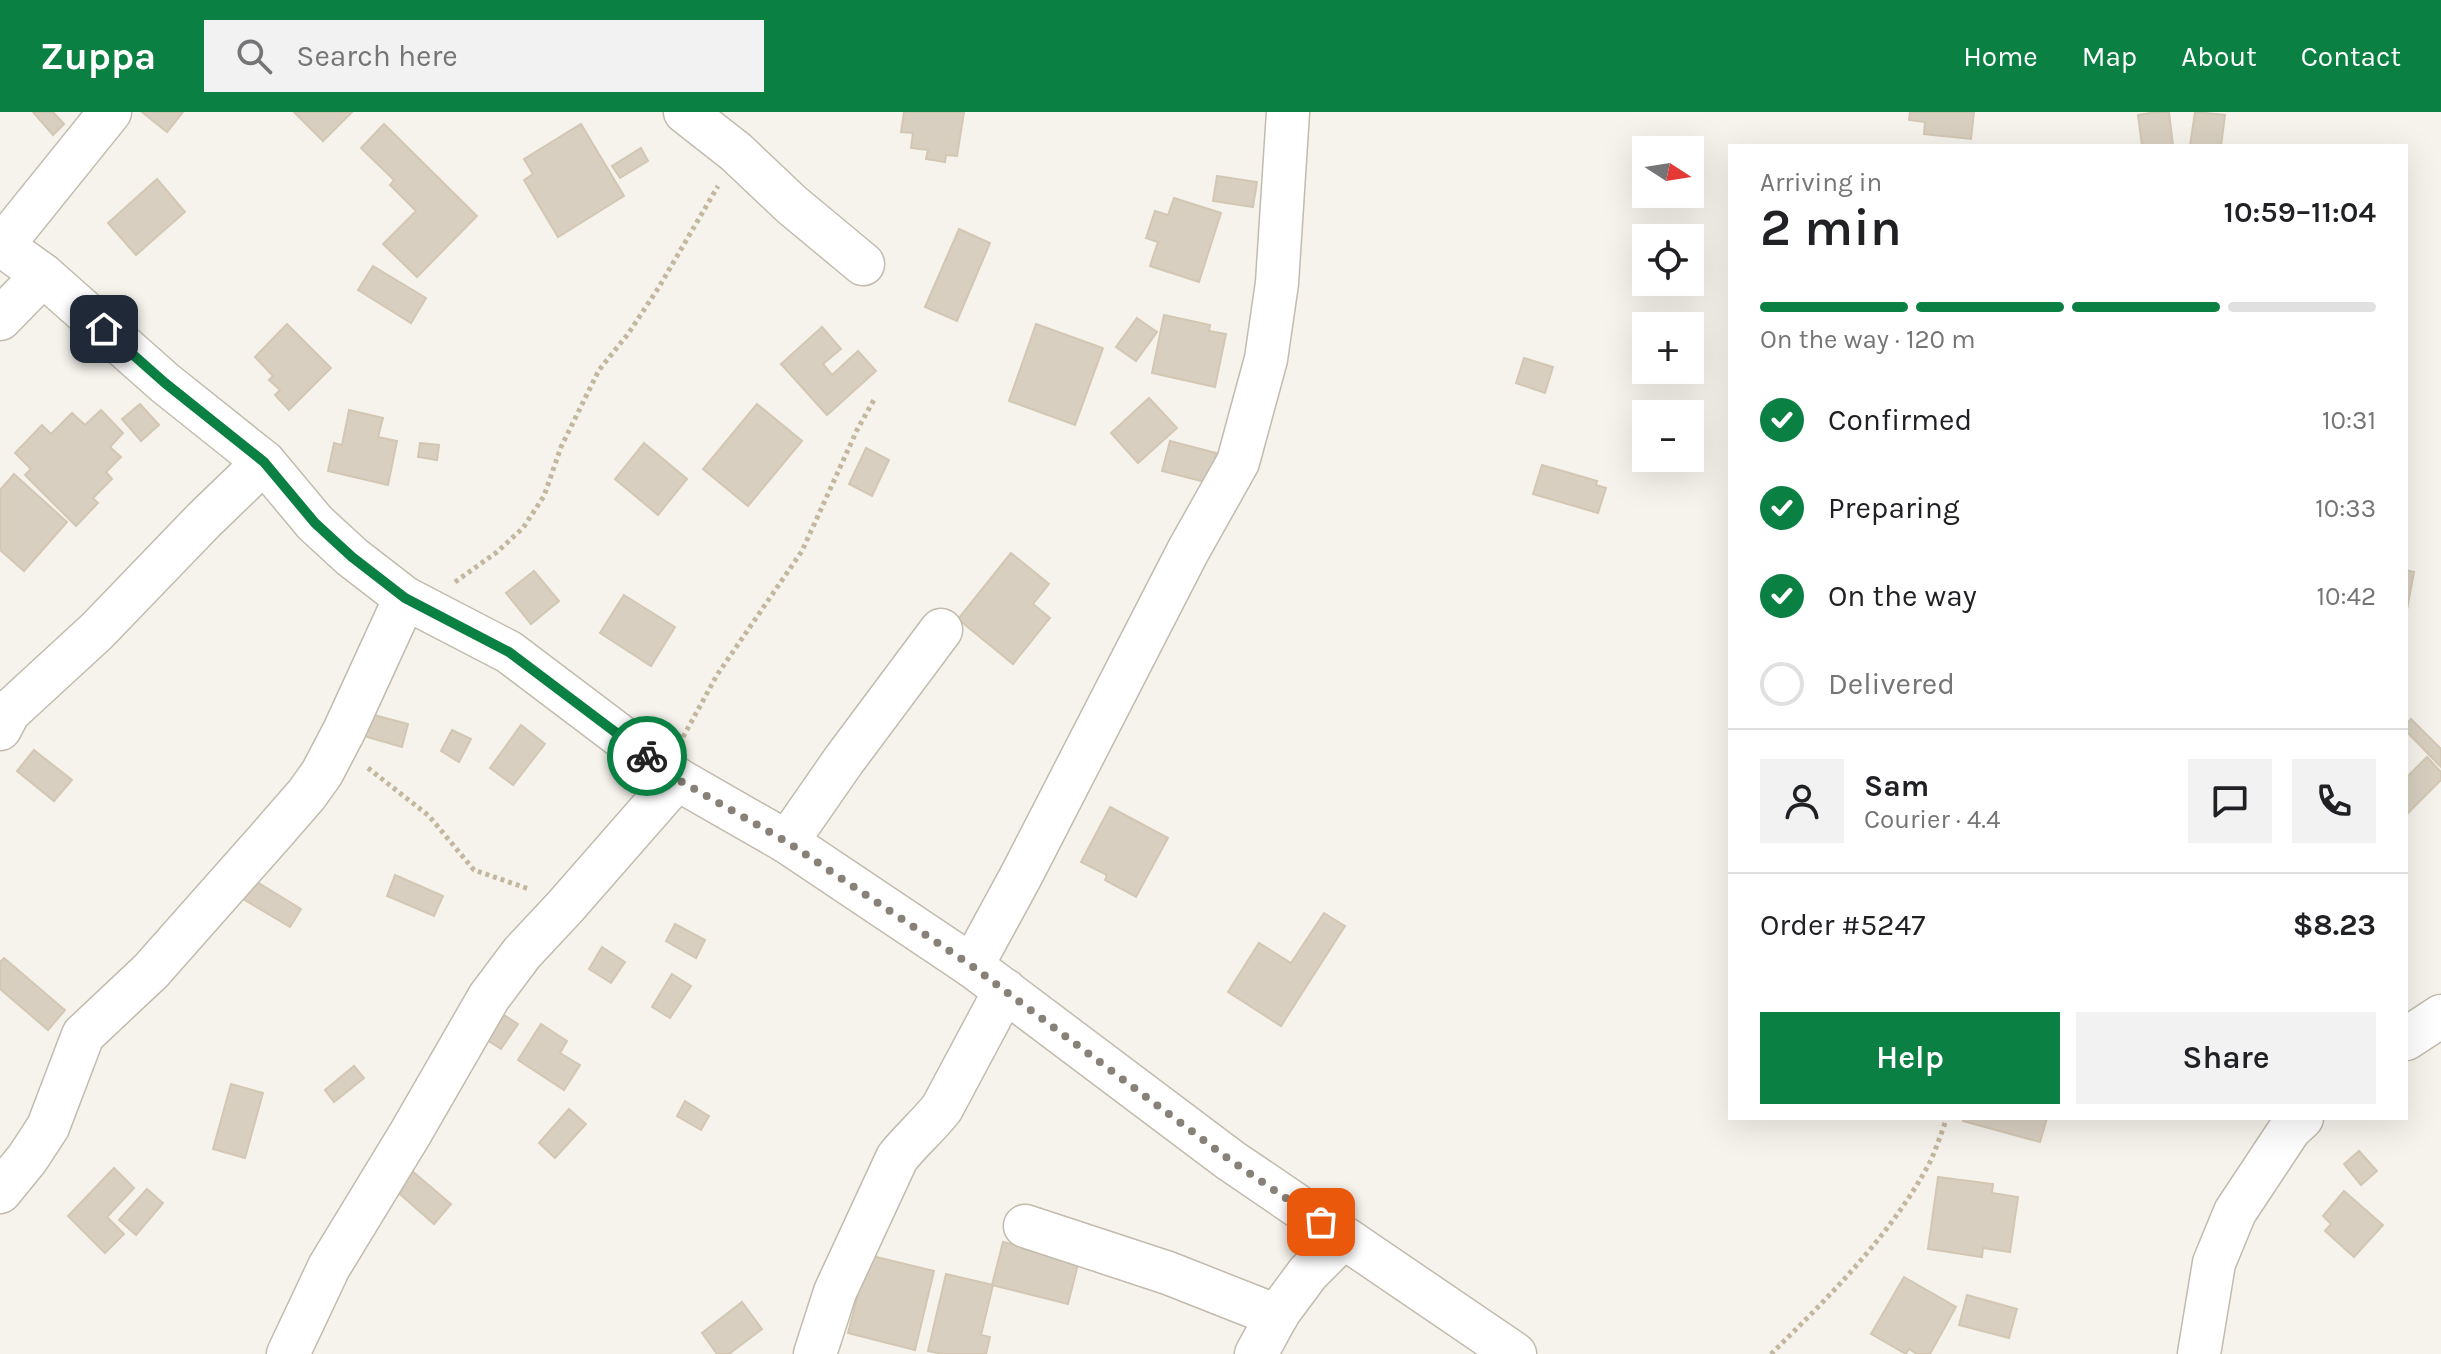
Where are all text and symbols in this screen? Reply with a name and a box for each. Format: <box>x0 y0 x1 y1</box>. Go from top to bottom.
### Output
search box <box>204 20 764 92</box>
text: Zuppa <box>40 34 156 79</box>
icon: search <box>232 34 276 78</box>
text: Search here <box>296 38 458 74</box>
text: Home <box>1963 40 2038 73</box>
text: Map <box>2082 40 2137 73</box>
text: About <box>2181 40 2257 73</box>
text: Contact <box>2301 40 2401 73</box>
north arrow <box>1632 136 1704 208</box>
map controls <box>1632 136 1704 472</box>
text: Arriving in <box>1760 167 1882 198</box>
text: 10:59–11:04 <box>2223 194 2376 230</box>
text: 2 min <box>1760 197 1902 258</box>
button: locate <box>1632 224 1704 296</box>
pin <box>70 295 138 363</box>
icon: home <box>82 307 126 351</box>
button: + <box>1632 312 1704 384</box>
text: On the way · 120 m <box>1760 324 1975 355</box>
icon: check <box>1760 398 1804 442</box>
button: − <box>1632 400 1704 472</box>
text: Confirmed <box>1828 402 1972 438</box>
text: 10:31 <box>2322 405 2376 436</box>
icon: check <box>1760 486 1804 530</box>
text: Preparing <box>1828 490 1960 526</box>
text: 10:33 <box>2315 493 2376 524</box>
icon: check <box>1760 574 1804 618</box>
text: On the way <box>1828 578 1977 614</box>
text: 10:42 <box>2316 581 2376 612</box>
text: Delivered <box>1828 666 1955 702</box>
courier <box>607 716 687 796</box>
icon: bike <box>625 734 669 778</box>
button: person <box>1760 759 1844 843</box>
button: chat <box>2188 759 2272 843</box>
button: phone <box>2292 759 2376 843</box>
text: Sam <box>1864 768 1929 804</box>
text: Courier · 4.4 <box>1864 804 2000 835</box>
text: Order #5247 <box>1760 907 1925 943</box>
text: $8.23 <box>2293 907 2376 943</box>
button: Help <box>1760 1012 2060 1104</box>
button: Share <box>2076 1012 2376 1104</box>
pin <box>1287 1188 1355 1256</box>
icon: bag <box>1299 1200 1343 1244</box>

